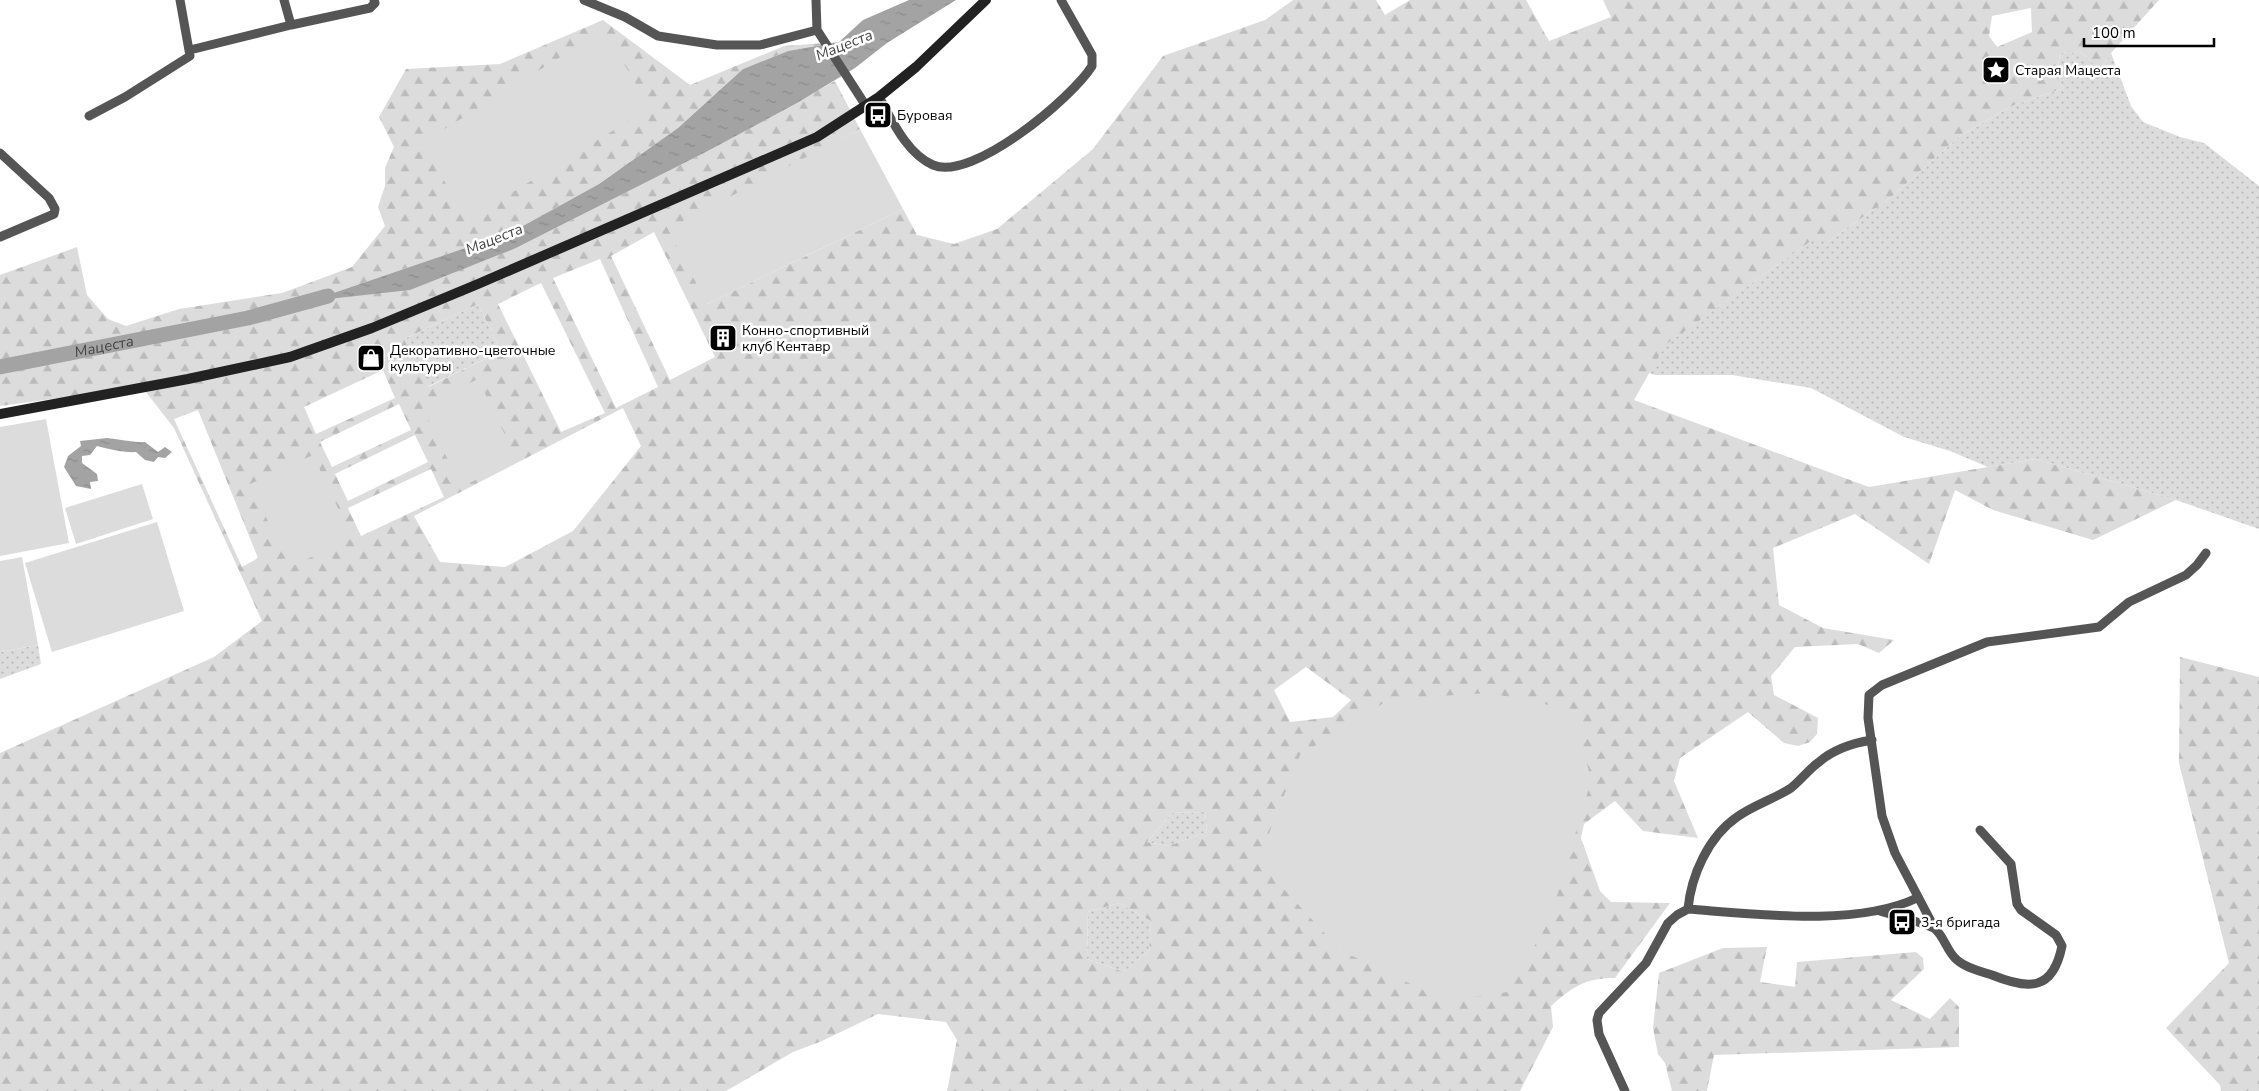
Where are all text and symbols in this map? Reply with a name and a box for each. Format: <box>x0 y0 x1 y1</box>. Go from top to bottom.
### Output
scale bar <box>2084 15 2214 47</box>
text: 100 m <box>2092 23 2136 43</box>
water label: Мацеста <box>813 25 875 65</box>
place icon: Старая Мацеста <box>1981 55 2011 85</box>
place label: Старая Мацеста <box>2015 61 2121 80</box>
bus stop icon: Буровая <box>863 100 893 130</box>
place label: Буровая <box>897 106 953 125</box>
water label: Мацеста <box>463 219 525 259</box>
place label: Конно-спортивный клуб Кентавр <box>742 321 869 356</box>
building icon: Конно-спортивный клуб Кентавр <box>708 323 738 353</box>
water label: Мацеста <box>73 331 135 362</box>
place label: Декоративно-цветочные культуры <box>390 341 555 376</box>
shop icon: Декоративно-цветочные культуры <box>356 343 386 373</box>
bus stop icon: 3-я бригада <box>1887 907 1917 937</box>
place label: 3-я бригада <box>1921 913 2000 932</box>

